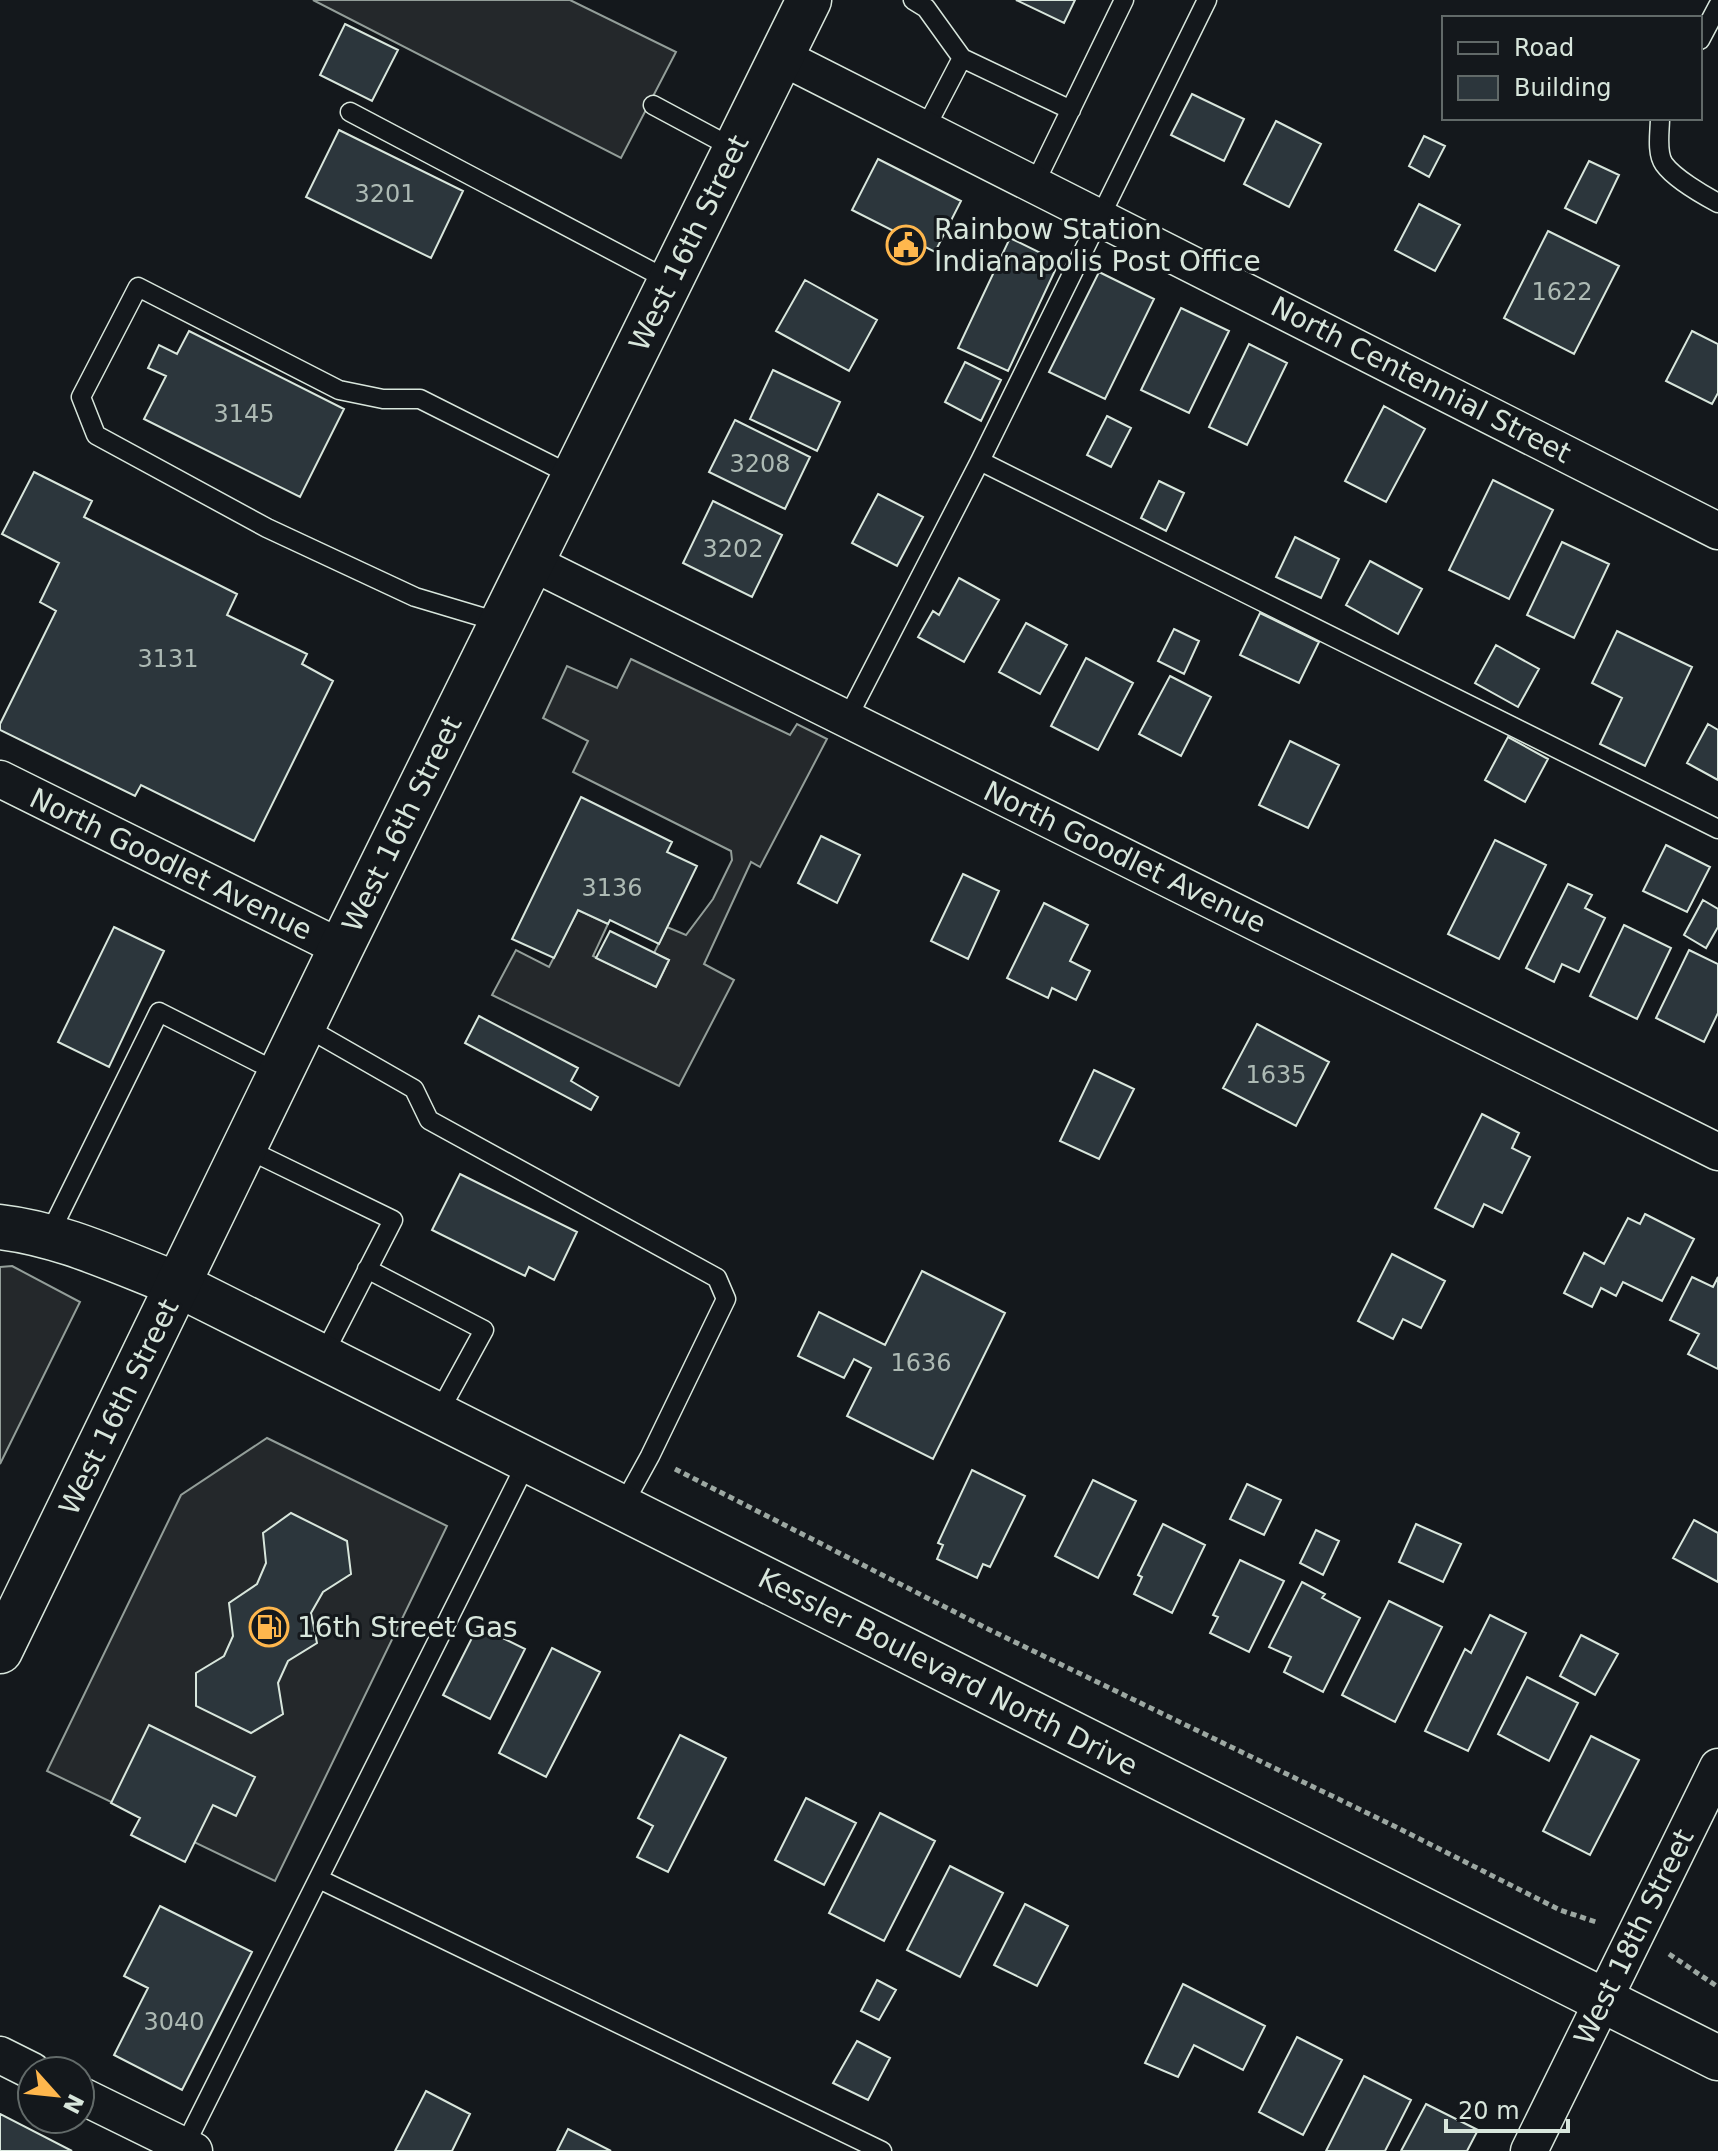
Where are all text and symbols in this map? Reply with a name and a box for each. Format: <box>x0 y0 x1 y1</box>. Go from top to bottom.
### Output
legend <box>1442 16 1702 120</box>
text: Road <box>1514 34 1574 62</box>
text: Building <box>1514 74 1611 102</box>
street label: West 16th Street <box>622 130 756 356</box>
house number: 3201 <box>354 180 416 208</box>
place label: Rainbow Station Indianapolis Post Office <box>934 213 1261 278</box>
public building icon: Rainbow Station Indianapolis Post Office <box>885 224 927 266</box>
house number: 1622 <box>1531 278 1593 306</box>
street label: North Centennial Street <box>1266 290 1576 470</box>
house number: 3145 <box>213 400 275 428</box>
house number: 3208 <box>729 450 791 478</box>
house number: 3202 <box>702 535 764 563</box>
house number: 3131 <box>137 645 199 673</box>
street label: West 16th Street <box>335 711 469 937</box>
street label: North Goodlet Avenue <box>979 774 1271 940</box>
street label: North Goodlet Avenue <box>25 781 317 947</box>
house number: 3136 <box>581 874 643 902</box>
house number: 1635 <box>1245 1061 1307 1089</box>
street label: West 16th Street <box>52 1294 186 1520</box>
house number: 1636 <box>890 1349 952 1377</box>
street label: Kessler Boulevard North Drive <box>753 1562 1143 1782</box>
fuel station icon: 16th Street Gas <box>248 1606 290 1648</box>
place label: 16th Street Gas <box>297 1611 518 1644</box>
street label: West 18th Street <box>1567 1824 1701 2050</box>
house number: 3040 <box>143 2008 205 2036</box>
north arrow <box>16 2055 96 2135</box>
scale bar <box>1446 2083 1568 2133</box>
text: N <box>58 2090 89 2118</box>
text: 20 m <box>1458 2097 1520 2125</box>

